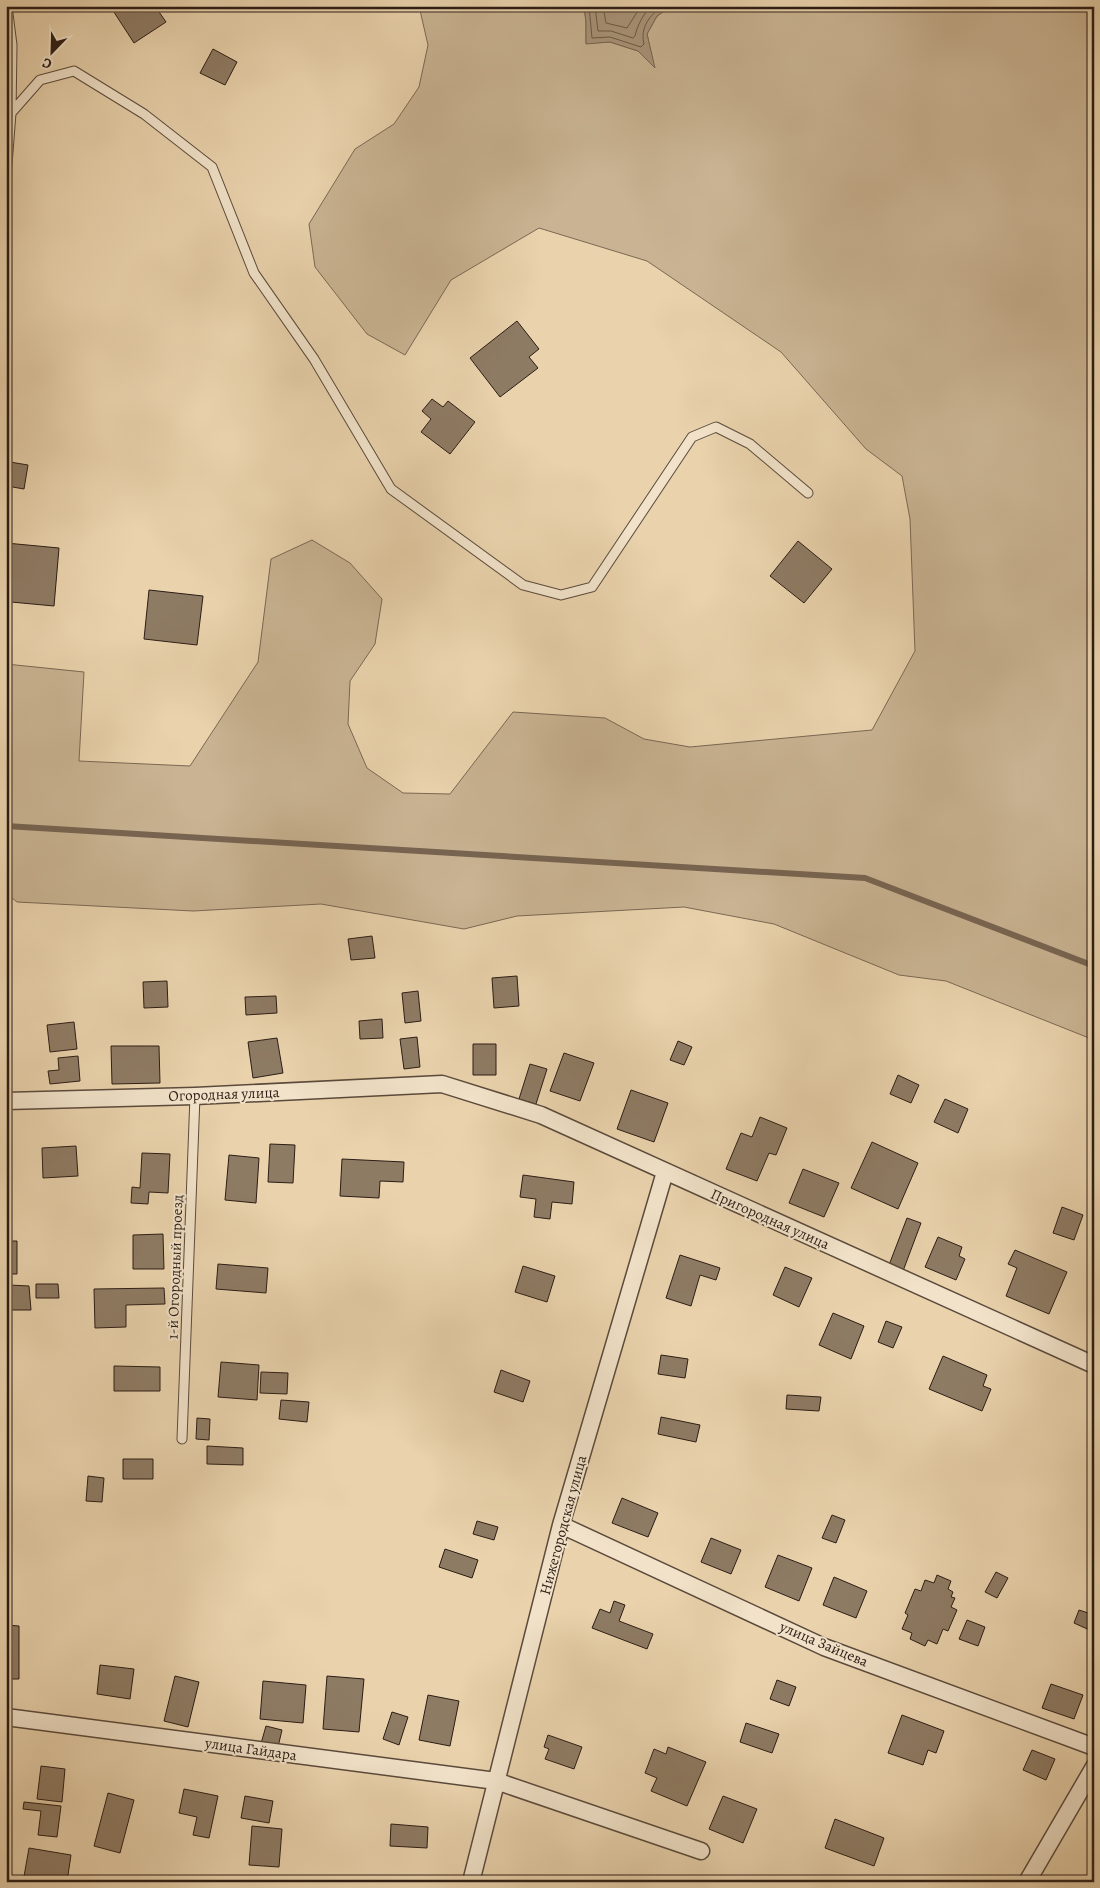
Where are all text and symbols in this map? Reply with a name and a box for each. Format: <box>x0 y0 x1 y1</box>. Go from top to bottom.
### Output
north arrow <box>28 28 78 78</box>
text: С <box>39 53 55 74</box>
street label: Огородная улица <box>168 1082 280 1106</box>
street label: Пригородная улица <box>707 1184 833 1254</box>
street label: 1-й Огородный проезд <box>162 1194 188 1340</box>
street label: Нижегородская улица <box>535 1453 591 1597</box>
street label: улица Зайцева <box>776 1616 871 1672</box>
street label: улица Гайдара <box>203 1733 298 1765</box>

